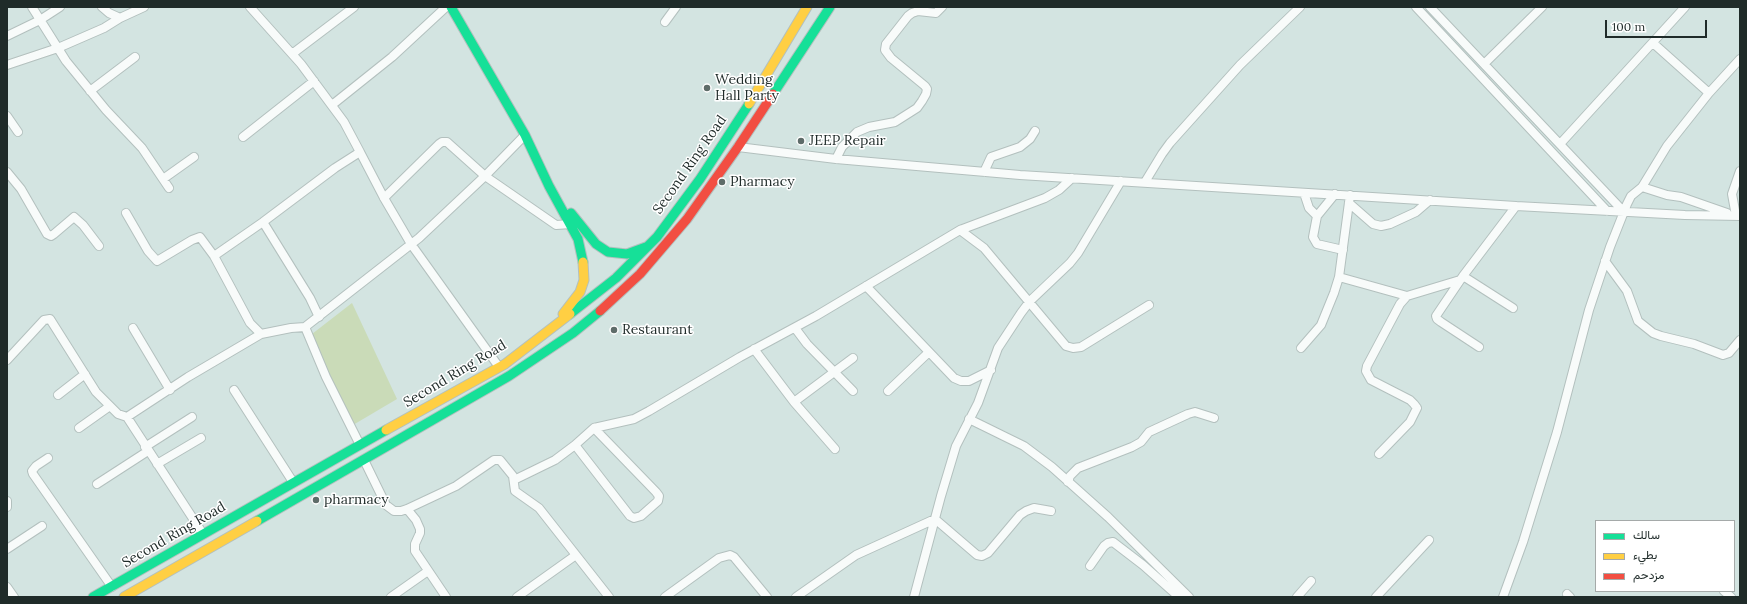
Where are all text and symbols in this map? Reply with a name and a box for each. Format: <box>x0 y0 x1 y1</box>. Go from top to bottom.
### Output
scale bar <box>1607 12 1709 38</box>
text: 100 m <box>1612 19 1645 34</box>
place label: Wedding Hall Party <box>715 72 779 104</box>
marker: Wedding Hall Party <box>702 83 712 93</box>
street label: Second Ring Road <box>650 112 730 218</box>
place label: JEEP Repair <box>809 133 886 149</box>
marker: JEEP Repair <box>796 136 806 146</box>
place label: Pharmacy <box>730 174 795 190</box>
marker: Pharmacy <box>717 177 727 187</box>
place label: Restaurant <box>622 322 693 338</box>
marker: Restaurant <box>609 325 619 335</box>
street label: Second Ring Road <box>401 337 509 411</box>
place label: pharmacy <box>324 492 389 508</box>
marker: pharmacy <box>311 495 321 505</box>
street label: Second Ring Road <box>119 499 229 571</box>
legend <box>1595 520 1735 592</box>
text: سالك <box>1633 527 1660 542</box>
text: بطيء <box>1633 547 1657 562</box>
text: مزدحم <box>1633 567 1664 582</box>

